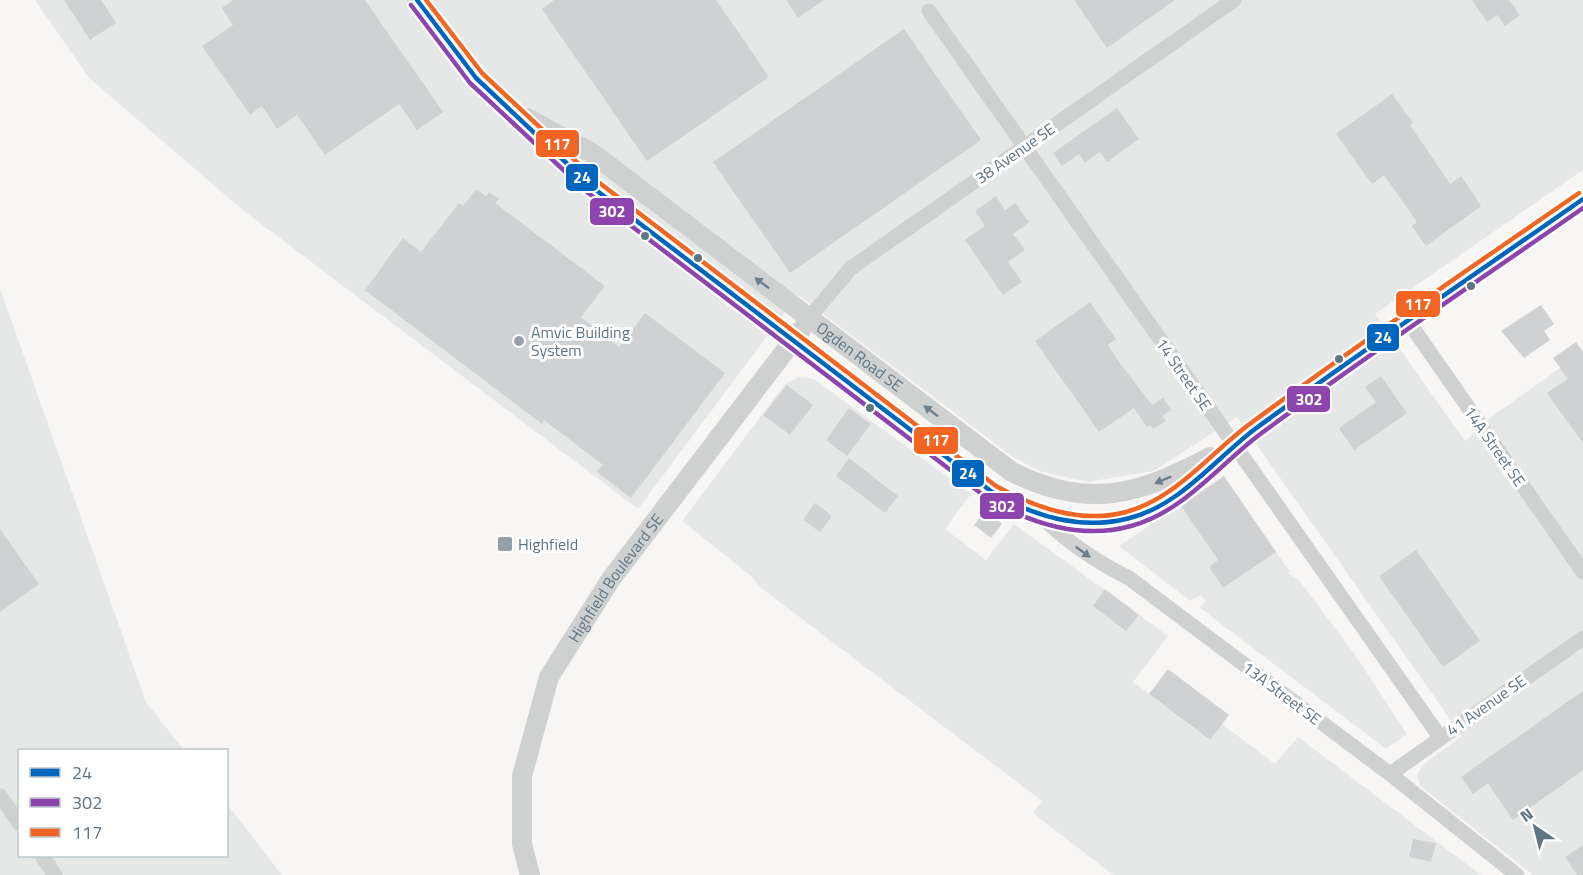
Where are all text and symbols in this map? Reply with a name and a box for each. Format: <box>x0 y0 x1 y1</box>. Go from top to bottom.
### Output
street label: 38 Avenue SE <box>970 117 1060 189</box>
line badge: 117 <box>535 129 580 158</box>
text: 117 <box>544 132 570 156</box>
line badge: 24 <box>565 163 599 192</box>
text: 24 <box>573 165 591 189</box>
line badge: 302 <box>589 197 635 226</box>
text: 302 <box>599 199 625 223</box>
unlabelled marker <box>639 230 651 242</box>
unlabelled marker <box>692 252 704 264</box>
one-way arrow <box>755 277 771 289</box>
unlabelled marker <box>1465 280 1477 292</box>
line badge: 117 <box>1395 290 1441 318</box>
text: 117 <box>1405 292 1431 316</box>
street label: Ogden Road SE <box>811 316 908 397</box>
place label: Amvic Building System <box>531 320 630 362</box>
line badge: 24 <box>1366 323 1400 352</box>
text: 24 <box>1374 325 1392 349</box>
street label: 14 Street SE <box>1150 333 1218 415</box>
marker: Amvic Building System <box>512 334 526 348</box>
unlabelled marker <box>1333 353 1345 365</box>
line badge: 302 <box>1286 385 1331 413</box>
text: 302 <box>1296 387 1322 411</box>
street label: 14A Street SE <box>1458 401 1532 491</box>
unlabelled marker <box>864 402 876 414</box>
one-way arrow <box>924 405 940 417</box>
line badge: 117 <box>913 426 959 455</box>
text: 117 <box>923 428 949 452</box>
line badge: 24 <box>951 459 985 488</box>
text: 24 <box>959 461 977 485</box>
one-way arrow <box>1153 475 1171 485</box>
line badge: 302 <box>979 492 1025 520</box>
text: 302 <box>989 494 1015 518</box>
street label: Highfield Boulevard SE <box>562 508 669 647</box>
place label: Highfield <box>518 532 578 556</box>
marker: Highfield <box>496 535 514 553</box>
one-way arrow <box>1075 546 1091 558</box>
street label: 13A Street SE <box>1238 655 1327 731</box>
street label: 41 Avenue SE <box>1441 669 1531 741</box>
legend <box>18 749 228 857</box>
text: 24 <box>72 759 92 786</box>
text: 302 <box>72 789 102 816</box>
north arrow <box>1505 797 1565 857</box>
text: N <box>1515 802 1538 828</box>
text: 117 <box>72 819 102 846</box>

